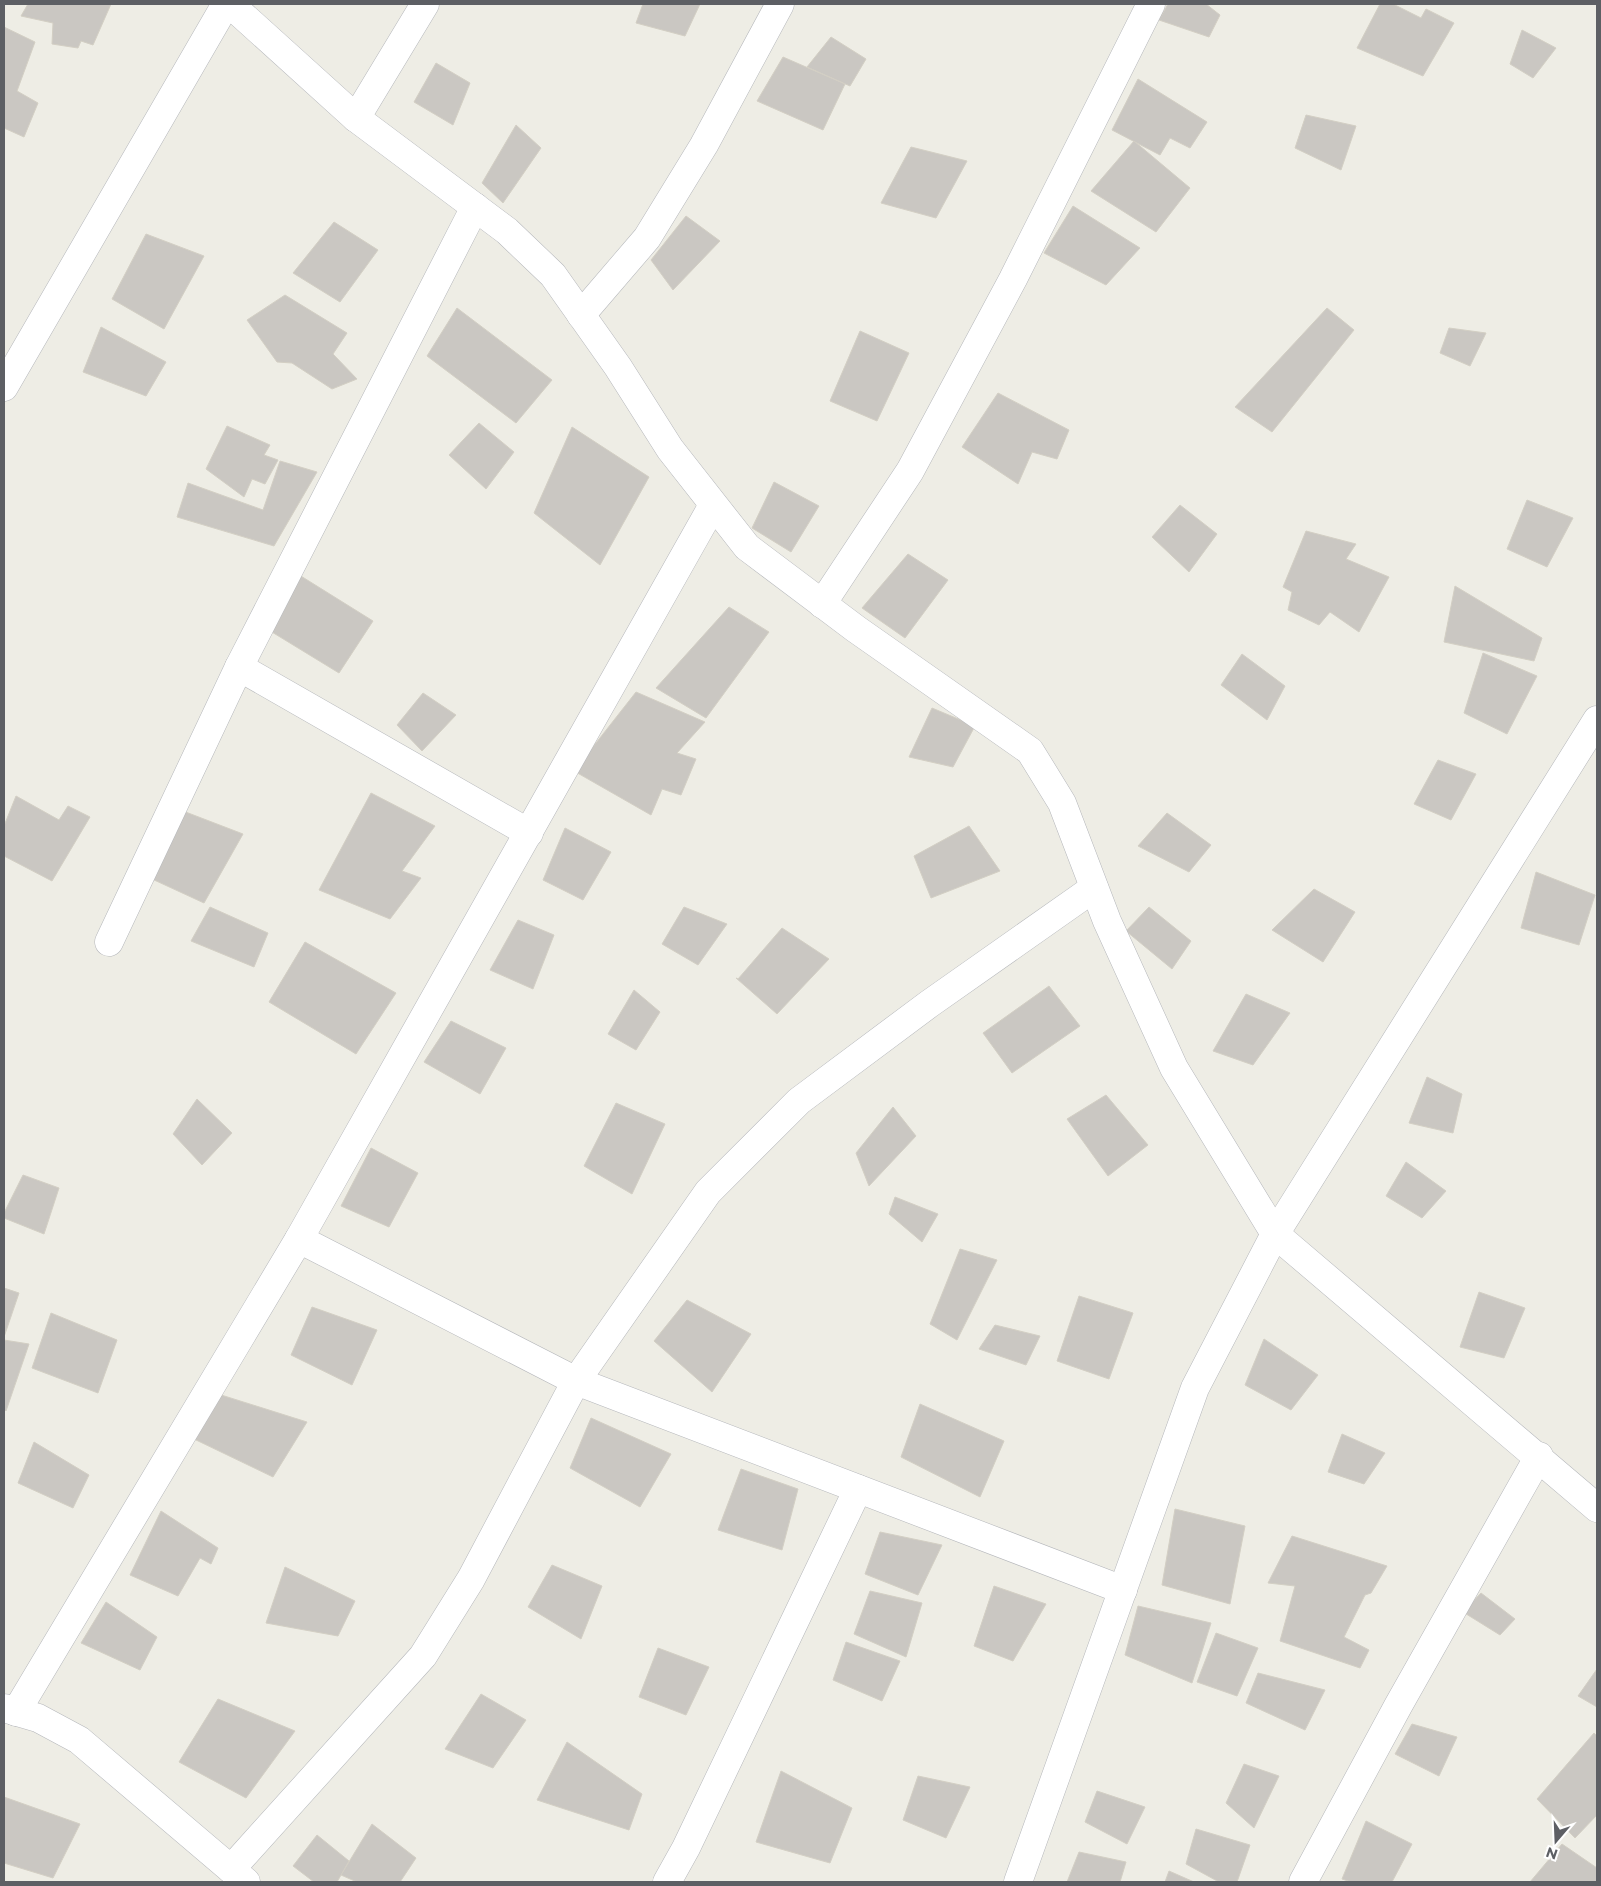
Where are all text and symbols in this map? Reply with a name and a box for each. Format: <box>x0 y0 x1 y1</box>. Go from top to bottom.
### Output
north arrow <box>1531 1816 1581 1866</box>
text: N <box>1543 1843 1560 1864</box>

